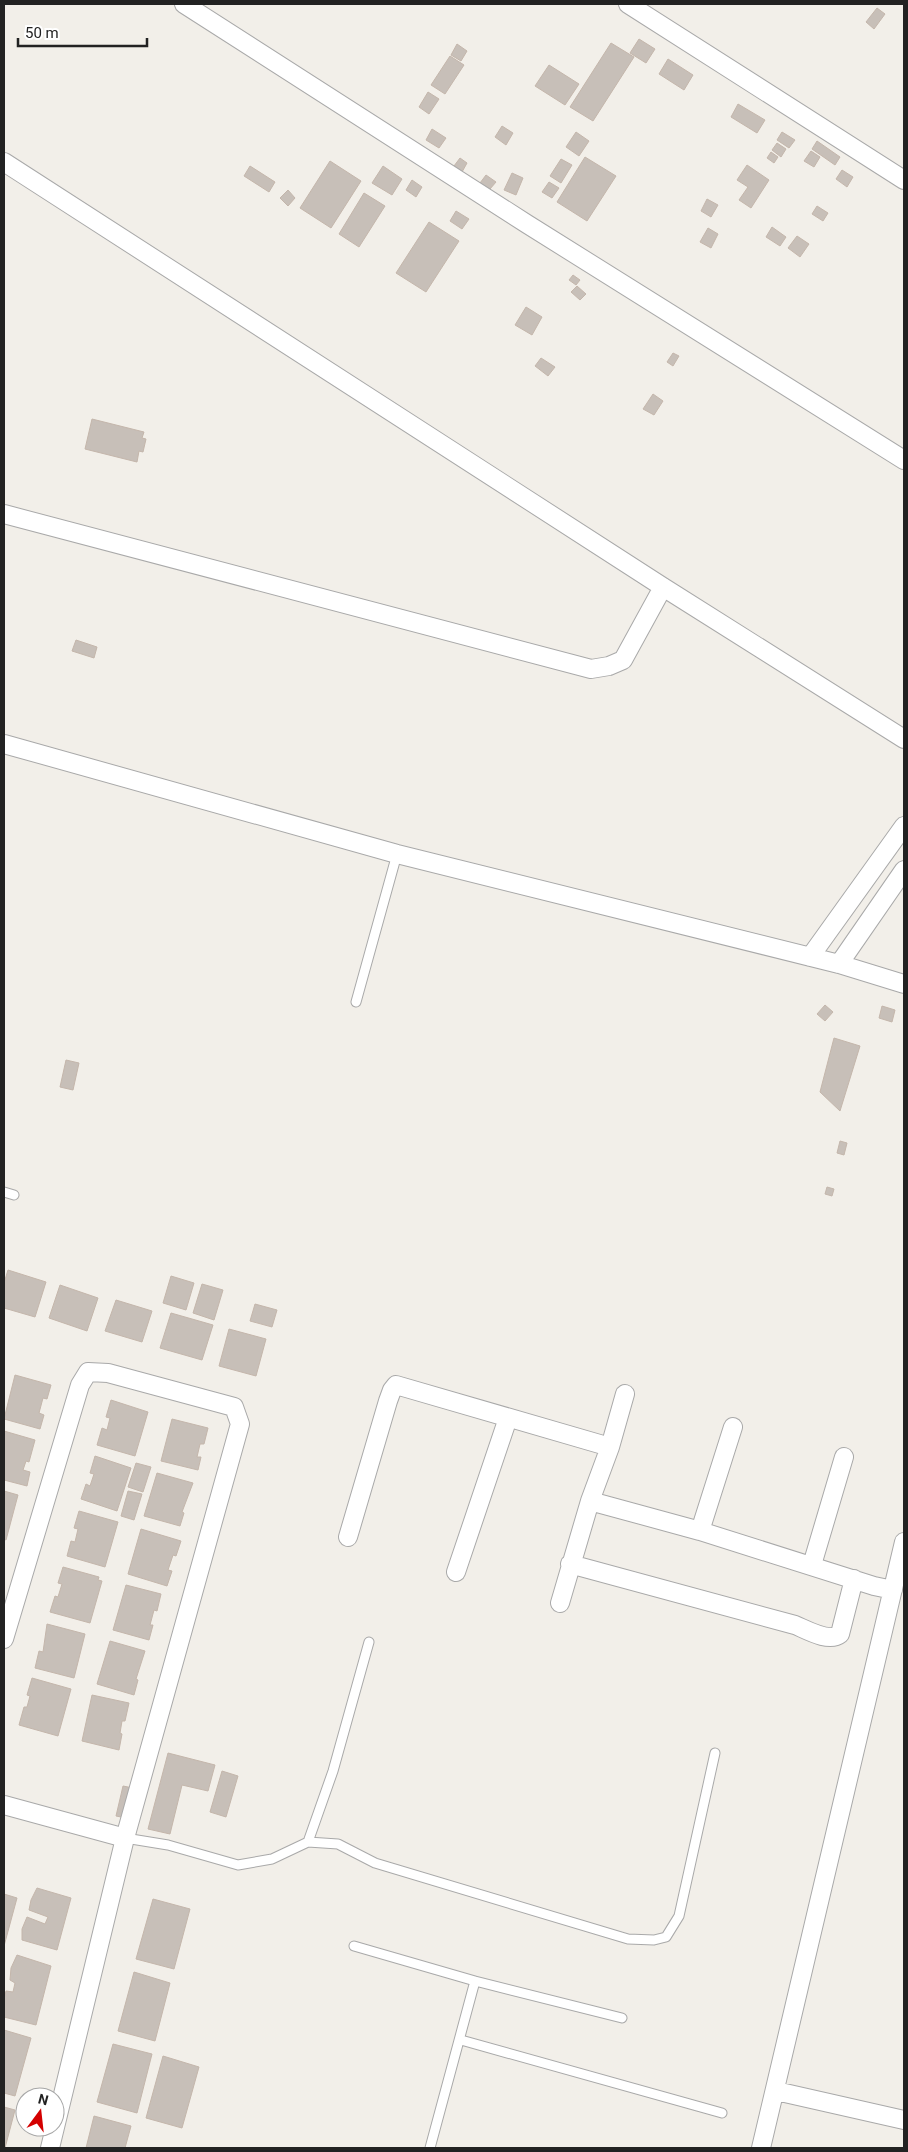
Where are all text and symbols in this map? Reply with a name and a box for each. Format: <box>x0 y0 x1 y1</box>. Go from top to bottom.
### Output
scale bar <box>18 15 146 47</box>
text: 50 m <box>25 24 59 42</box>
north arrow <box>15 2087 65 2137</box>
text: N <box>37 2090 50 2108</box>

